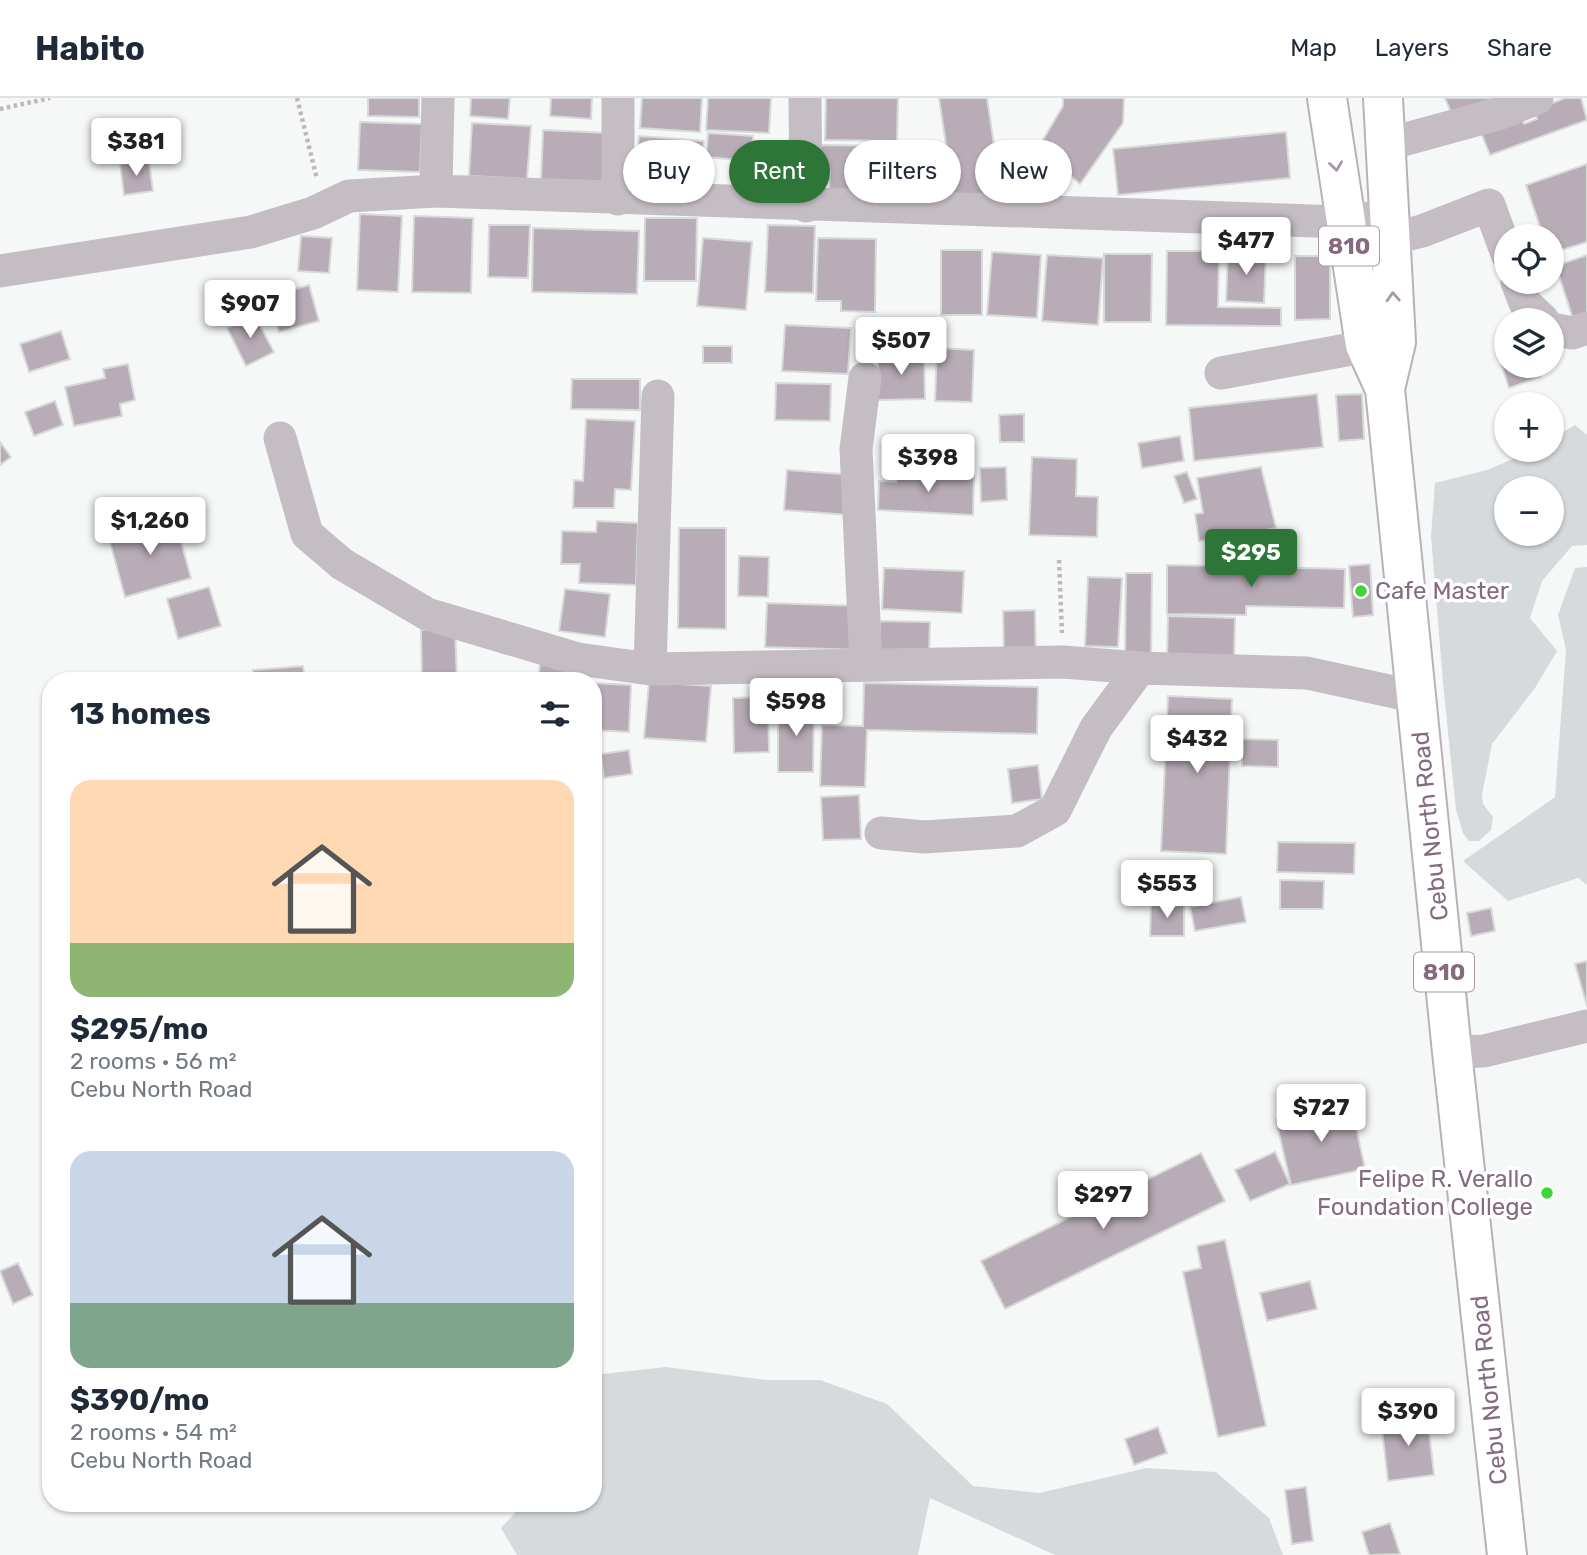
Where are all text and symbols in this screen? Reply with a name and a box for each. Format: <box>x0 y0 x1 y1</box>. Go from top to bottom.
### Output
text: Habito <box>35 29 145 68</box>
text: Map <box>1290 34 1337 62</box>
text: Layers <box>1375 34 1449 62</box>
text: Share <box>1487 34 1552 62</box>
pin: $381 <box>95 118 177 178</box>
text: $381 <box>107 127 165 155</box>
chip: Buy <box>623 140 715 203</box>
chip: Rent <box>729 140 830 203</box>
chip: Filters <box>844 140 961 203</box>
chip: New <box>975 140 1072 203</box>
one-way arrow <box>1329 160 1344 171</box>
pin: $477 <box>1205 218 1287 277</box>
map controls <box>1494 224 1564 546</box>
button: locate <box>1494 224 1564 294</box>
text: $477 <box>1218 226 1274 254</box>
road number: 810 <box>1319 226 1379 266</box>
pin: $907 <box>209 280 291 340</box>
text: $907 <box>221 289 279 317</box>
one-way arrow <box>1386 292 1401 303</box>
button: layers <box>1494 308 1564 378</box>
pin: $507 <box>860 317 942 377</box>
text: $507 <box>871 326 931 354</box>
button: + <box>1494 392 1564 462</box>
pin: $398 <box>887 434 969 494</box>
text: $398 <box>898 443 958 471</box>
button: − <box>1494 476 1564 546</box>
pin: $1,260 <box>93 498 207 557</box>
text: $1,260 <box>111 506 189 534</box>
pin: $295 <box>1210 530 1292 589</box>
text: $295 <box>1221 538 1281 566</box>
place label: Cafe Master <box>1375 577 1509 605</box>
marker: Cafe Master <box>1353 583 1369 599</box>
pin: $598 <box>755 678 837 738</box>
text: $598 <box>766 687 826 715</box>
icon: filters <box>536 695 574 733</box>
text: 13 homes <box>70 696 211 732</box>
pin: $432 <box>1156 716 1238 775</box>
text: $432 <box>1166 724 1228 752</box>
street label: Cebu North Road <box>1406 730 1454 922</box>
icon: home <box>259 826 385 952</box>
pin: $553 <box>1126 860 1208 920</box>
text: $553 <box>1137 869 1197 897</box>
road number: 810 <box>1414 952 1474 992</box>
text: $295/mo <box>70 1011 208 1047</box>
text: 2 rooms · 56 m² <box>70 1047 237 1075</box>
text: Cebu North Road <box>70 1075 252 1103</box>
pin: $727 <box>1280 1084 1362 1144</box>
text: $727 <box>1293 1093 1349 1121</box>
place label: Felipe R. Verallo Foundation College <box>1317 1165 1533 1221</box>
pin: $297 <box>1062 1172 1144 1231</box>
text: $297 <box>1074 1180 1132 1208</box>
marker: Felipe R. Verallo Foundation College <box>1539 1185 1555 1201</box>
icon: home <box>259 1197 385 1323</box>
street label: Cebu North Road <box>1465 1294 1513 1486</box>
text: $390/mo <box>70 1382 209 1418</box>
pin: $390 <box>1367 1388 1449 1448</box>
text: $390 <box>1378 1397 1438 1425</box>
text: 2 rooms · 54 m² <box>70 1418 237 1446</box>
text: Cebu North Road <box>70 1446 252 1474</box>

